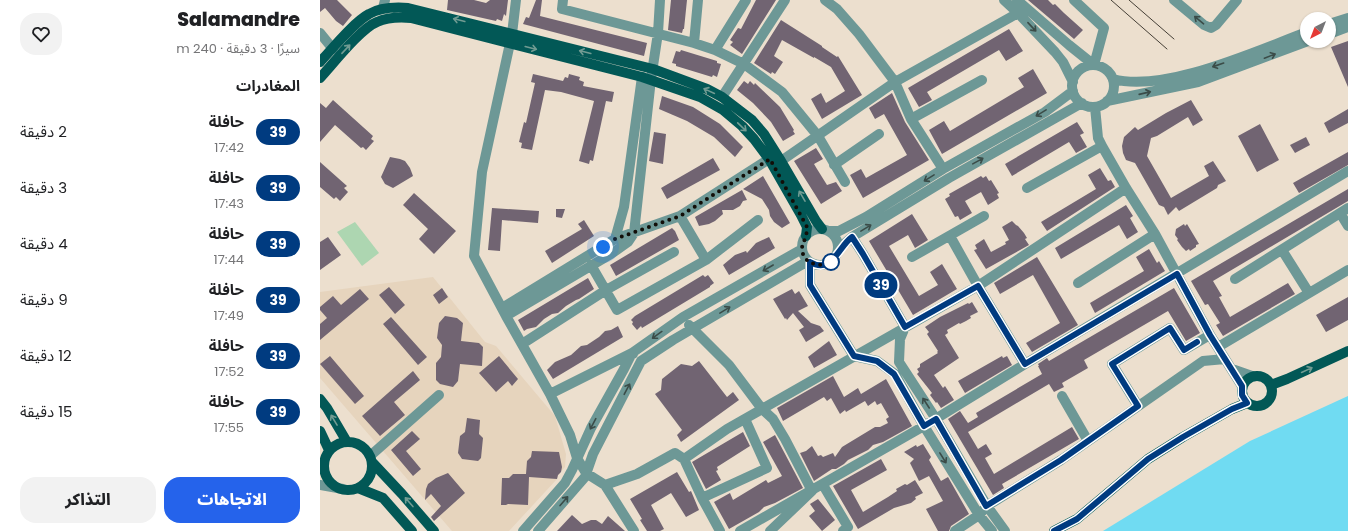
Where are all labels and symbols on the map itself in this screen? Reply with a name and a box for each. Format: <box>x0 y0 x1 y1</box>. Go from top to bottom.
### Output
north arrow <box>1300 12 1336 48</box>
one-way arrow <box>452 16 465 24</box>
one-way arrow <box>1193 16 1204 25</box>
one-way arrow <box>1027 22 1036 32</box>
one-way arrow <box>342 44 351 55</box>
one-way arrow <box>524 45 537 53</box>
one-way arrow <box>578 48 591 56</box>
one-way arrow <box>1263 51 1275 59</box>
one-way arrow <box>1211 62 1224 69</box>
one-way arrow <box>703 86 715 94</box>
one-way arrow <box>1138 88 1151 96</box>
one-way arrow <box>1035 110 1047 118</box>
one-way arrow <box>737 122 747 132</box>
one-way arrow <box>972 157 984 165</box>
one-way arrow <box>924 174 935 182</box>
one-way arrow <box>797 190 805 202</box>
one-way arrow <box>860 223 872 231</box>
your location <box>593 237 613 257</box>
unlabelled marker <box>822 253 840 271</box>
one-way arrow <box>762 265 774 273</box>
line badge: 39 <box>863 272 899 298</box>
one-way arrow <box>719 305 731 313</box>
one-way arrow <box>651 331 662 339</box>
one-way arrow <box>1301 366 1313 373</box>
one-way arrow <box>624 383 631 395</box>
one-way arrow <box>921 397 929 409</box>
one-way arrow <box>330 414 338 426</box>
one-way arrow <box>589 418 597 430</box>
one-way arrow <box>940 452 948 464</box>
one-way arrow <box>404 496 413 507</box>
one-way arrow <box>559 496 568 507</box>

